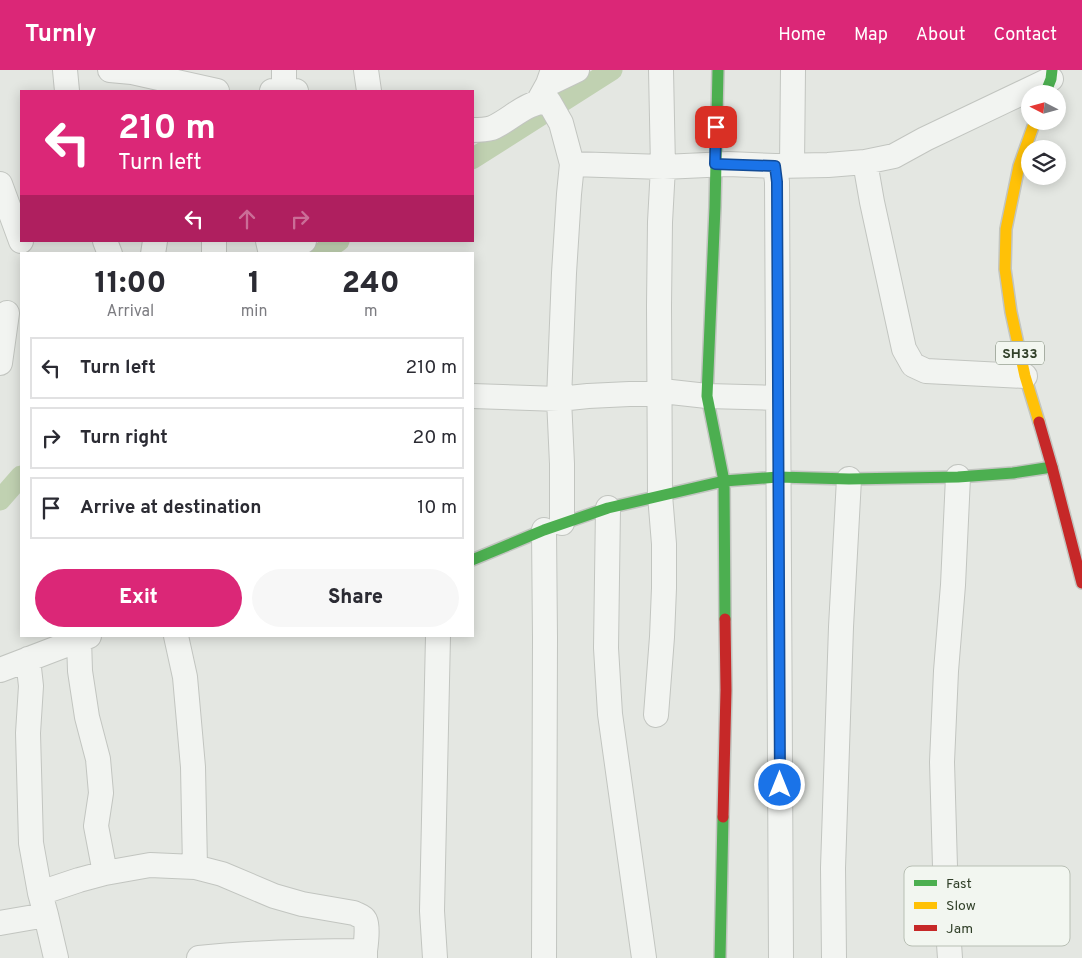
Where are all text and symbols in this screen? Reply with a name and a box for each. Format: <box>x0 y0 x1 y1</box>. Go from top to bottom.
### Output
text: Turnly <box>25 20 97 50</box>
text: Home <box>778 24 826 47</box>
text: Map <box>854 24 888 47</box>
text: About <box>916 24 965 47</box>
text: Contact <box>993 24 1057 47</box>
north arrow <box>1021 85 1066 130</box>
map controls <box>1021 85 1066 185</box>
pin <box>695 106 737 148</box>
text: 210 m <box>118 107 216 151</box>
icon: left <box>35 110 100 175</box>
icon: arrive <box>702 113 730 141</box>
button: layers <box>1021 140 1066 185</box>
text: Turn left <box>118 150 201 177</box>
icon: left <box>180 205 208 233</box>
icon: ahead <box>233 205 261 233</box>
icon: right <box>286 205 314 233</box>
text: 11:00 <box>94 266 166 303</box>
text: 1 <box>248 266 260 303</box>
text: 240 <box>342 266 400 303</box>
text: Arrival <box>107 302 154 322</box>
text: min <box>241 302 267 322</box>
text: m <box>364 302 377 322</box>
road number: SH33 <box>996 342 1044 364</box>
icon: left <box>37 354 65 382</box>
text: Turn left <box>80 356 156 380</box>
text: 210 m <box>406 356 457 380</box>
icon: right <box>37 424 65 452</box>
text: Turn right <box>80 426 168 450</box>
text: 20 m <box>413 426 457 450</box>
icon: arrive <box>37 494 65 522</box>
text: Arrive at destination <box>80 496 261 520</box>
text: 10 m <box>417 496 457 520</box>
button: Exit <box>35 569 242 627</box>
button: Share <box>252 569 459 627</box>
position arrow <box>753 758 805 810</box>
legend <box>904 866 1070 946</box>
text: Fast <box>946 876 972 893</box>
text: Slow <box>946 898 976 915</box>
text: Jam <box>946 921 973 938</box>

